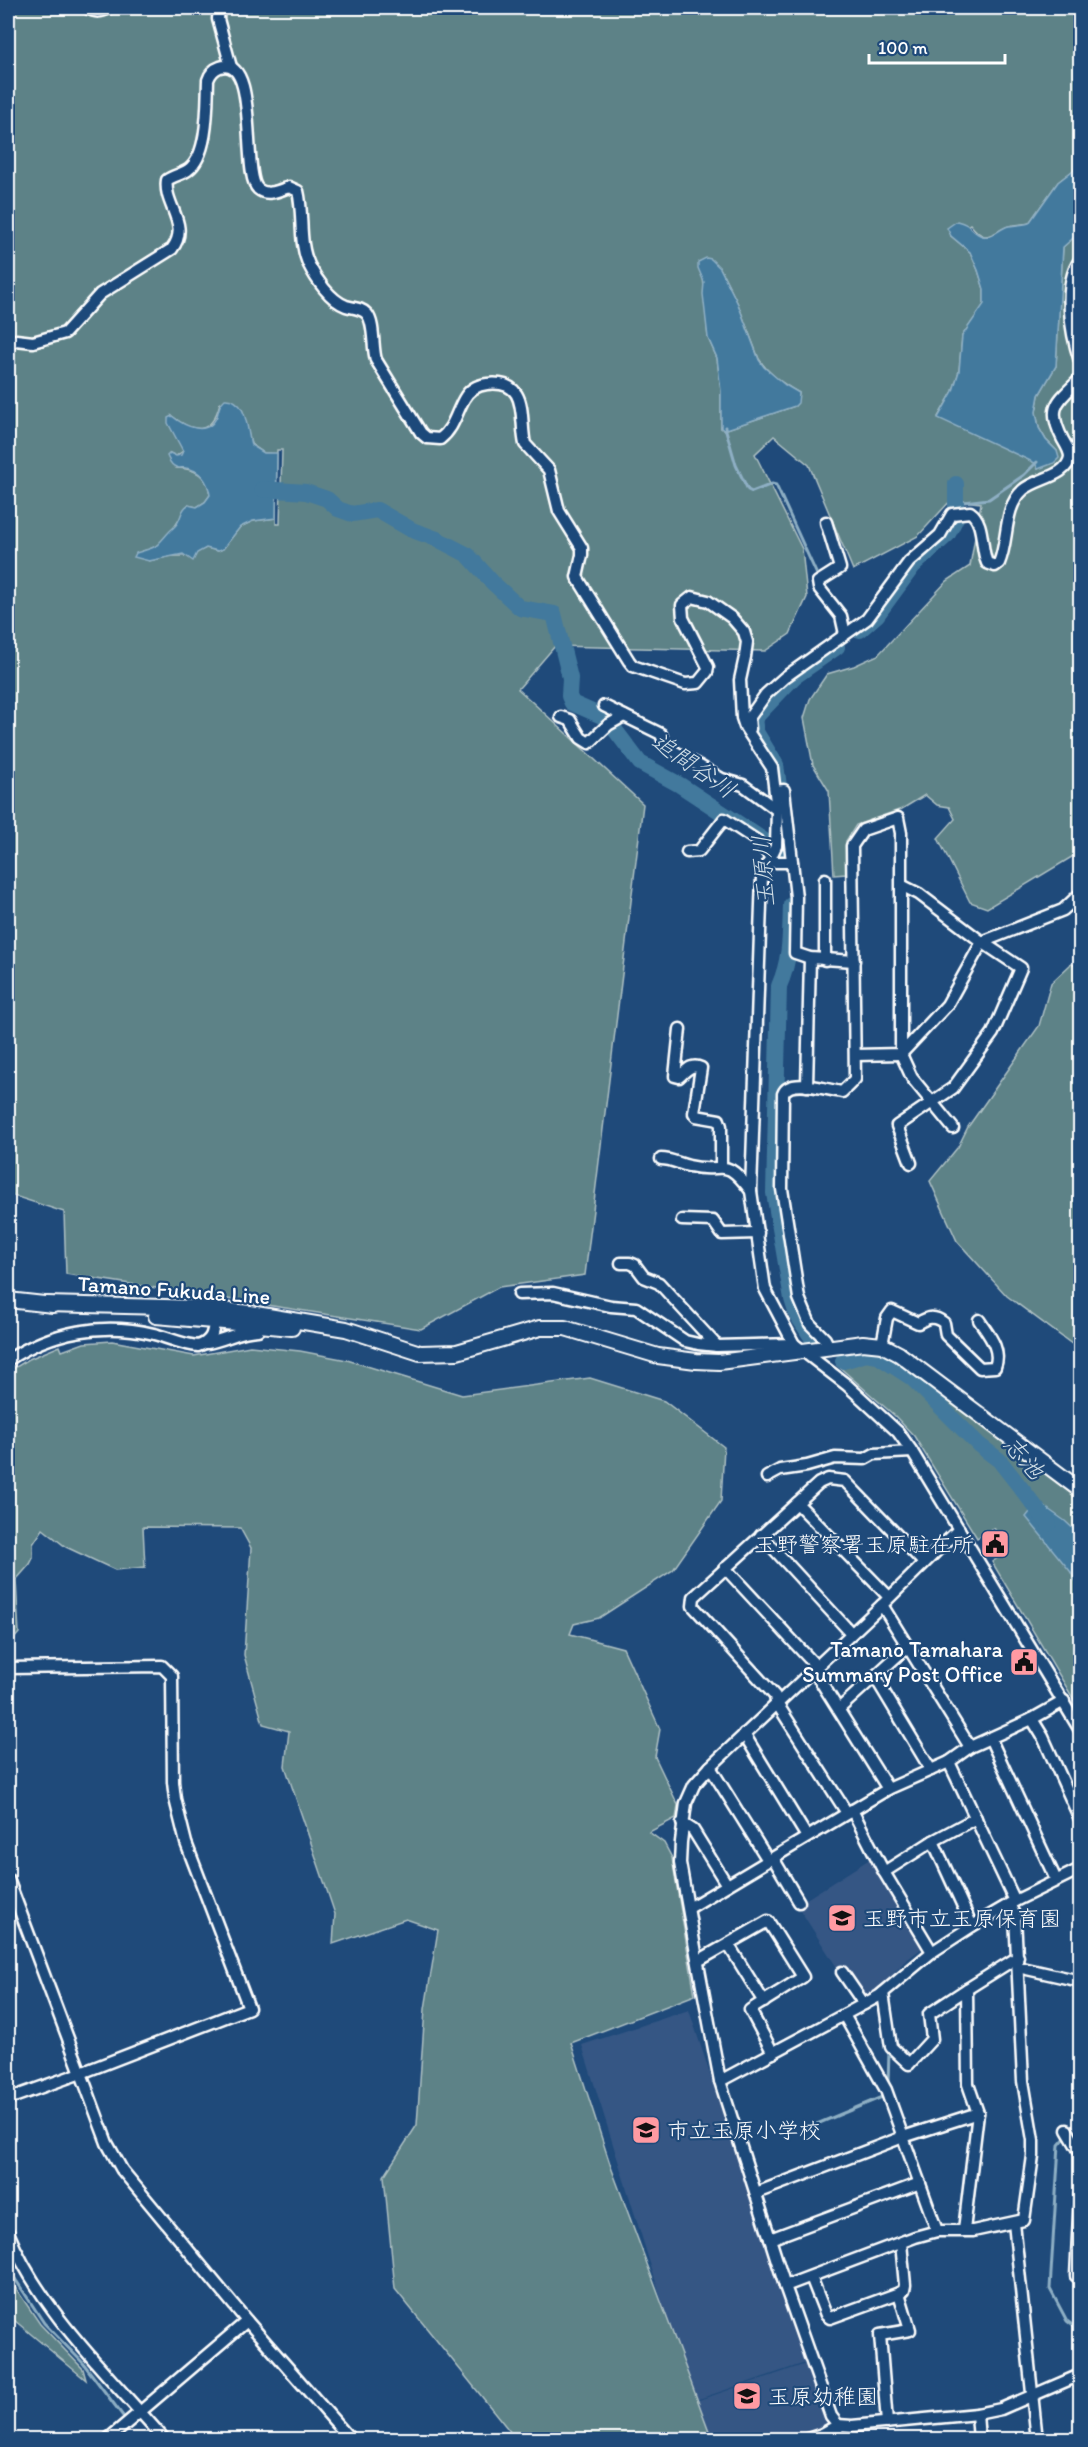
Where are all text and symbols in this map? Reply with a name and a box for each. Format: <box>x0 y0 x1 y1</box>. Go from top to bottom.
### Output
scale bar <box>869 27 1006 65</box>
text: 100 m <box>878 37 928 59</box>
water label: 追間谷川 <box>646 726 742 804</box>
water label: 玉原川 <box>746 834 780 908</box>
street label: Tamano Fukuda Line <box>77 1270 271 1310</box>
water label: 志池 <box>997 1429 1051 1485</box>
public building icon: 玉野警察署玉原駐在所 <box>979 1528 1011 1560</box>
place label: 玉野警察署玉原駐在所 <box>754 1531 974 1558</box>
place label: Tamano Tamahara Summary Post Office <box>802 1636 1004 1688</box>
public building icon: Tamano Tamahara Summary Post Office <box>1008 1646 1040 1678</box>
school or university icon: 玉野市立玉原保育園 <box>826 1902 858 1934</box>
place label: 玉野市立玉原保育園 <box>863 1905 1061 1932</box>
school or university icon: 市立玉原小学校 <box>630 2114 662 2146</box>
place label: 市立玉原小学校 <box>667 2117 821 2144</box>
school or university icon: 玉原幼稚園 <box>731 2380 763 2412</box>
place label: 玉原幼稚園 <box>768 2383 878 2410</box>

